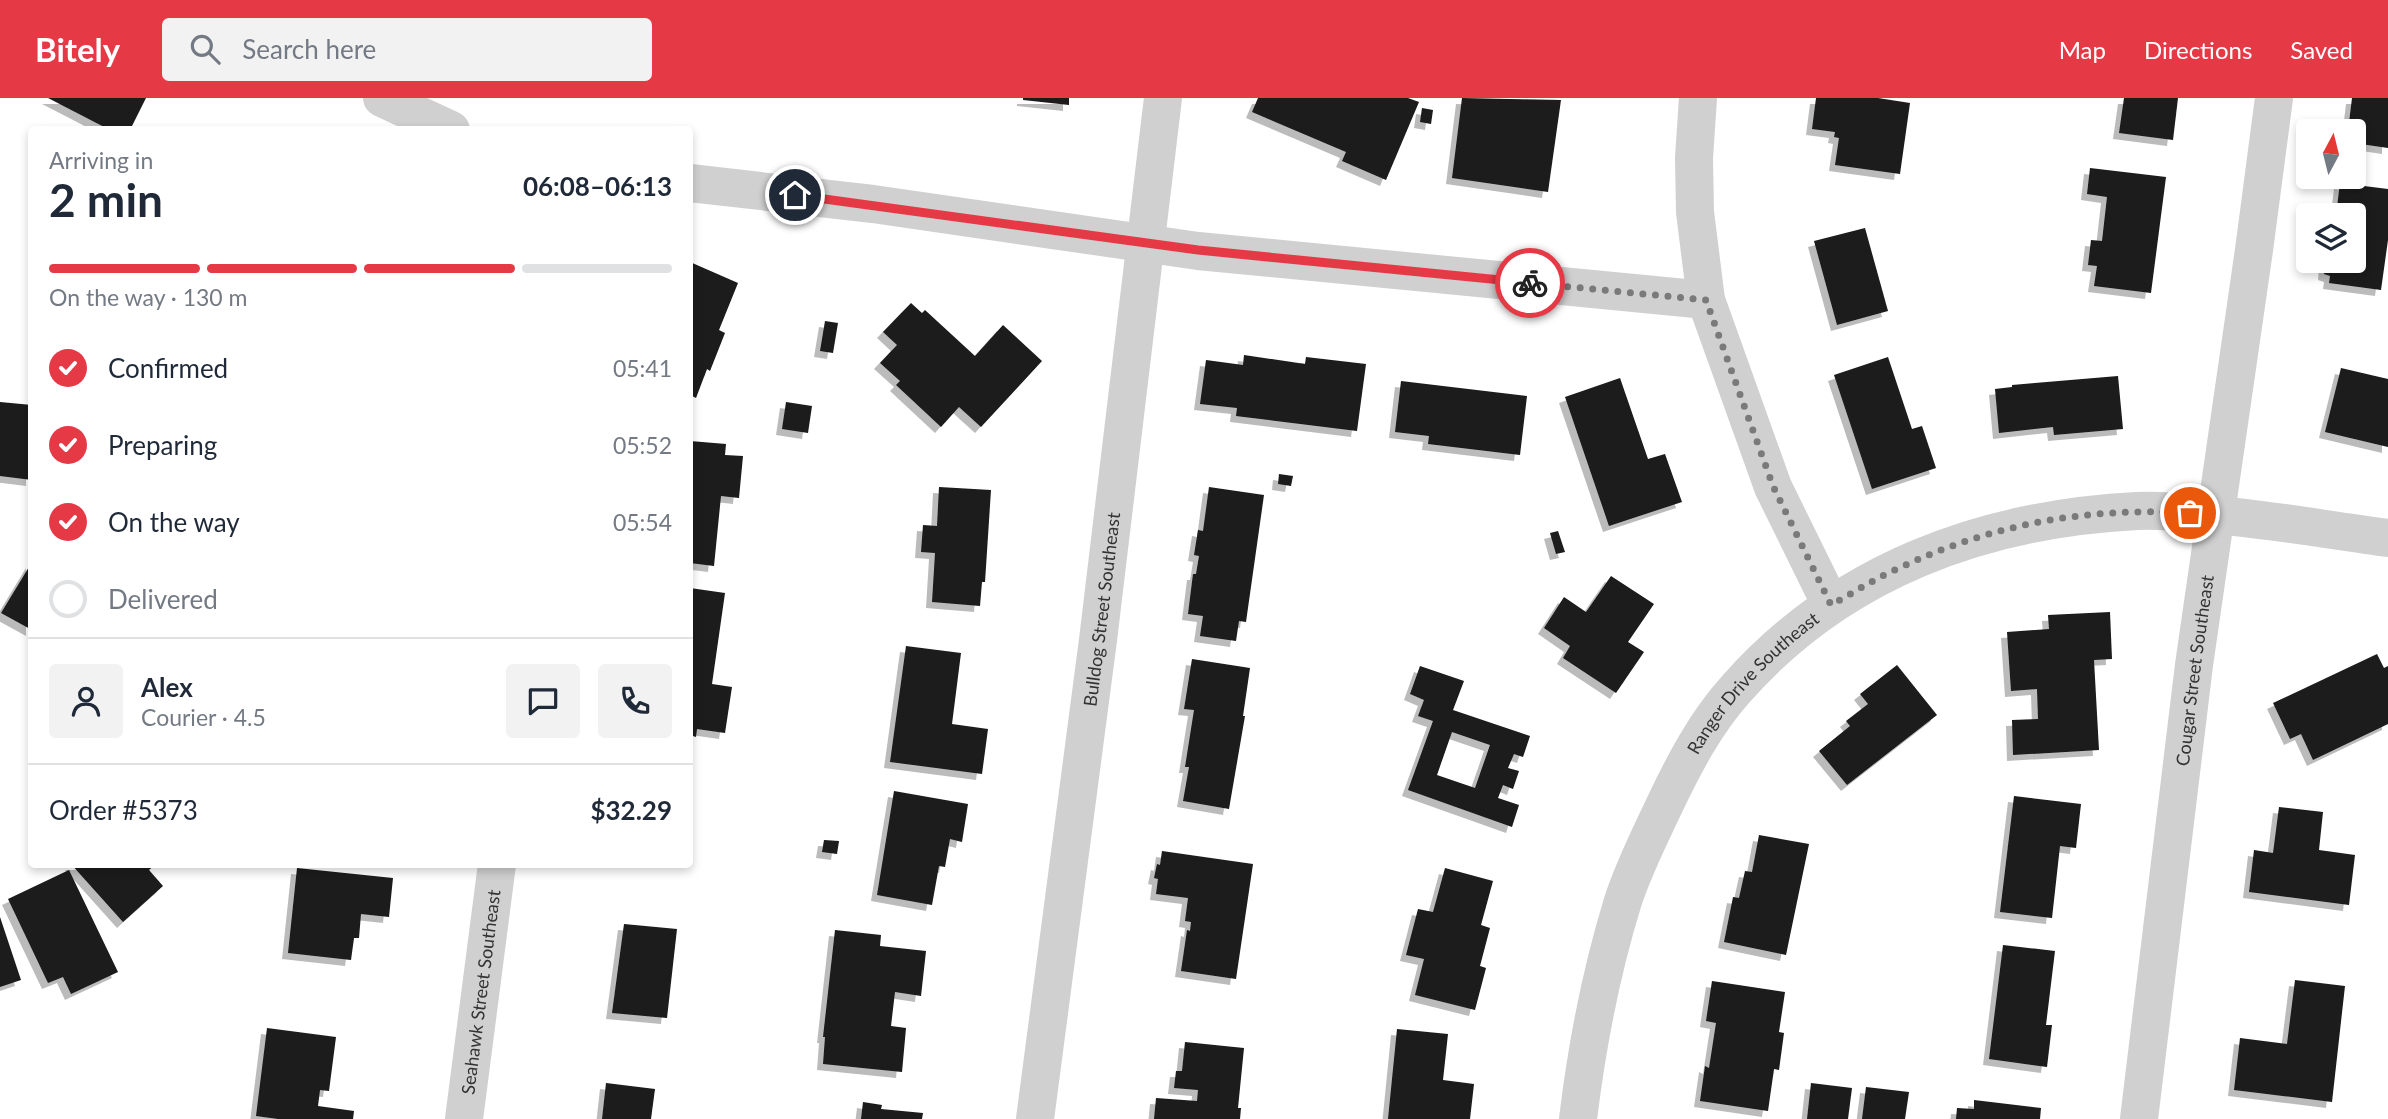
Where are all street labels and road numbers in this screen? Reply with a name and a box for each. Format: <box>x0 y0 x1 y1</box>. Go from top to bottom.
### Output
street label: Bulldog Street Southeast <box>1078 510 1124 708</box>
street label: Cougar Street Southeast <box>2171 573 2218 767</box>
street label: Ranger Drive Southeast <box>1682 606 1823 758</box>
street label: Seahawk Street Southeast <box>456 888 505 1096</box>

